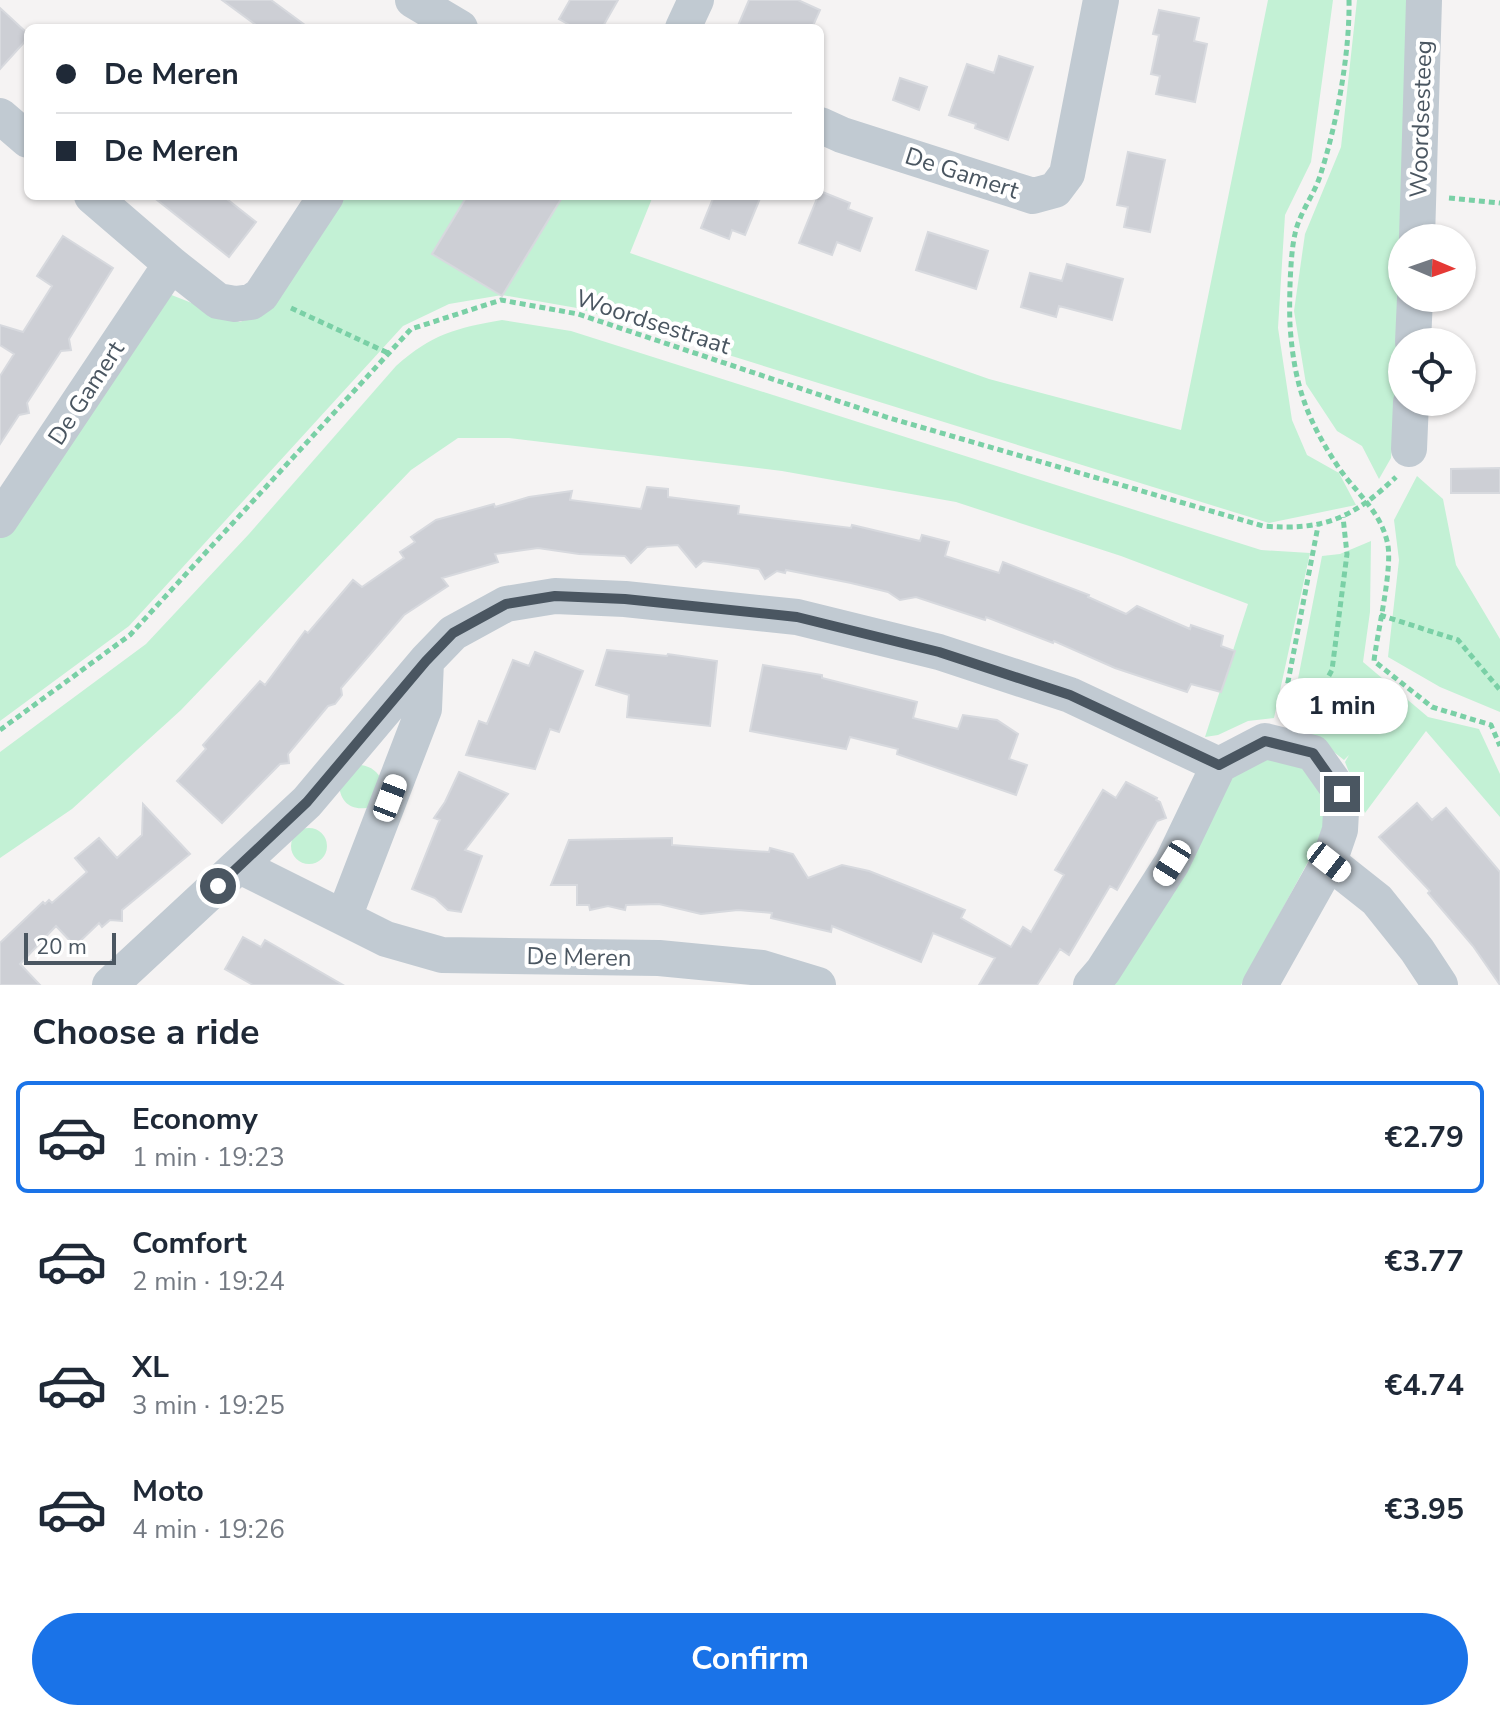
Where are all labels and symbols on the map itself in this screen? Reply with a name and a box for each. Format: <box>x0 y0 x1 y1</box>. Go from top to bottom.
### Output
street label: Woordsesteeg <box>1402 40 1440 198</box>
street label: De Gamert <box>901 140 1024 207</box>
north arrow <box>1388 224 1476 312</box>
street label: Woordsestraat <box>572 282 735 362</box>
street label: De Gamert <box>40 334 132 451</box>
callout: 1 min <box>1276 678 1408 734</box>
car <box>370 771 410 825</box>
route end <box>1324 776 1360 812</box>
car <box>1149 836 1195 890</box>
car <box>1303 838 1355 886</box>
route start <box>200 868 236 904</box>
scale bar <box>24 929 116 965</box>
street label: De Meren <box>526 940 632 974</box>

